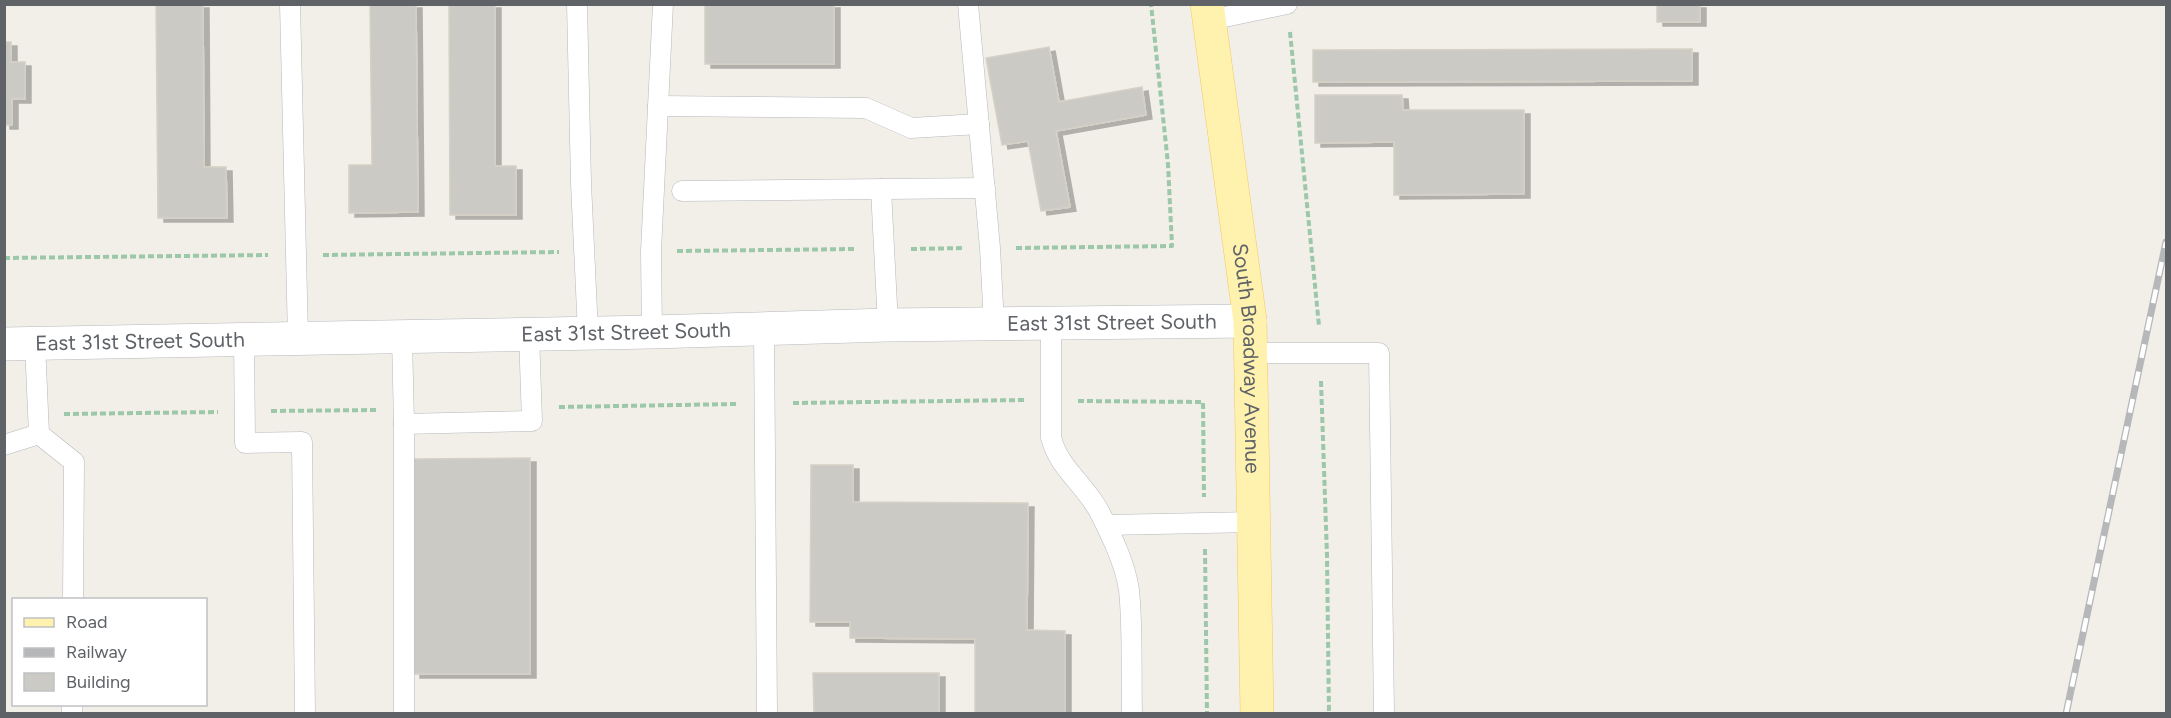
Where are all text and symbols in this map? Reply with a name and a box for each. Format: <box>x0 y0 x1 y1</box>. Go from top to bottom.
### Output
street label: South Broadway Avenue <box>1228 242 1266 474</box>
street label: East 31st Street South <box>1007 308 1217 336</box>
street label: East 31st Street South <box>521 317 731 346</box>
street label: East 31st Street South <box>35 327 245 355</box>
legend <box>12 598 207 706</box>
text: Road <box>66 611 107 633</box>
text: Railway <box>66 641 128 663</box>
text: Building <box>66 671 131 693</box>

